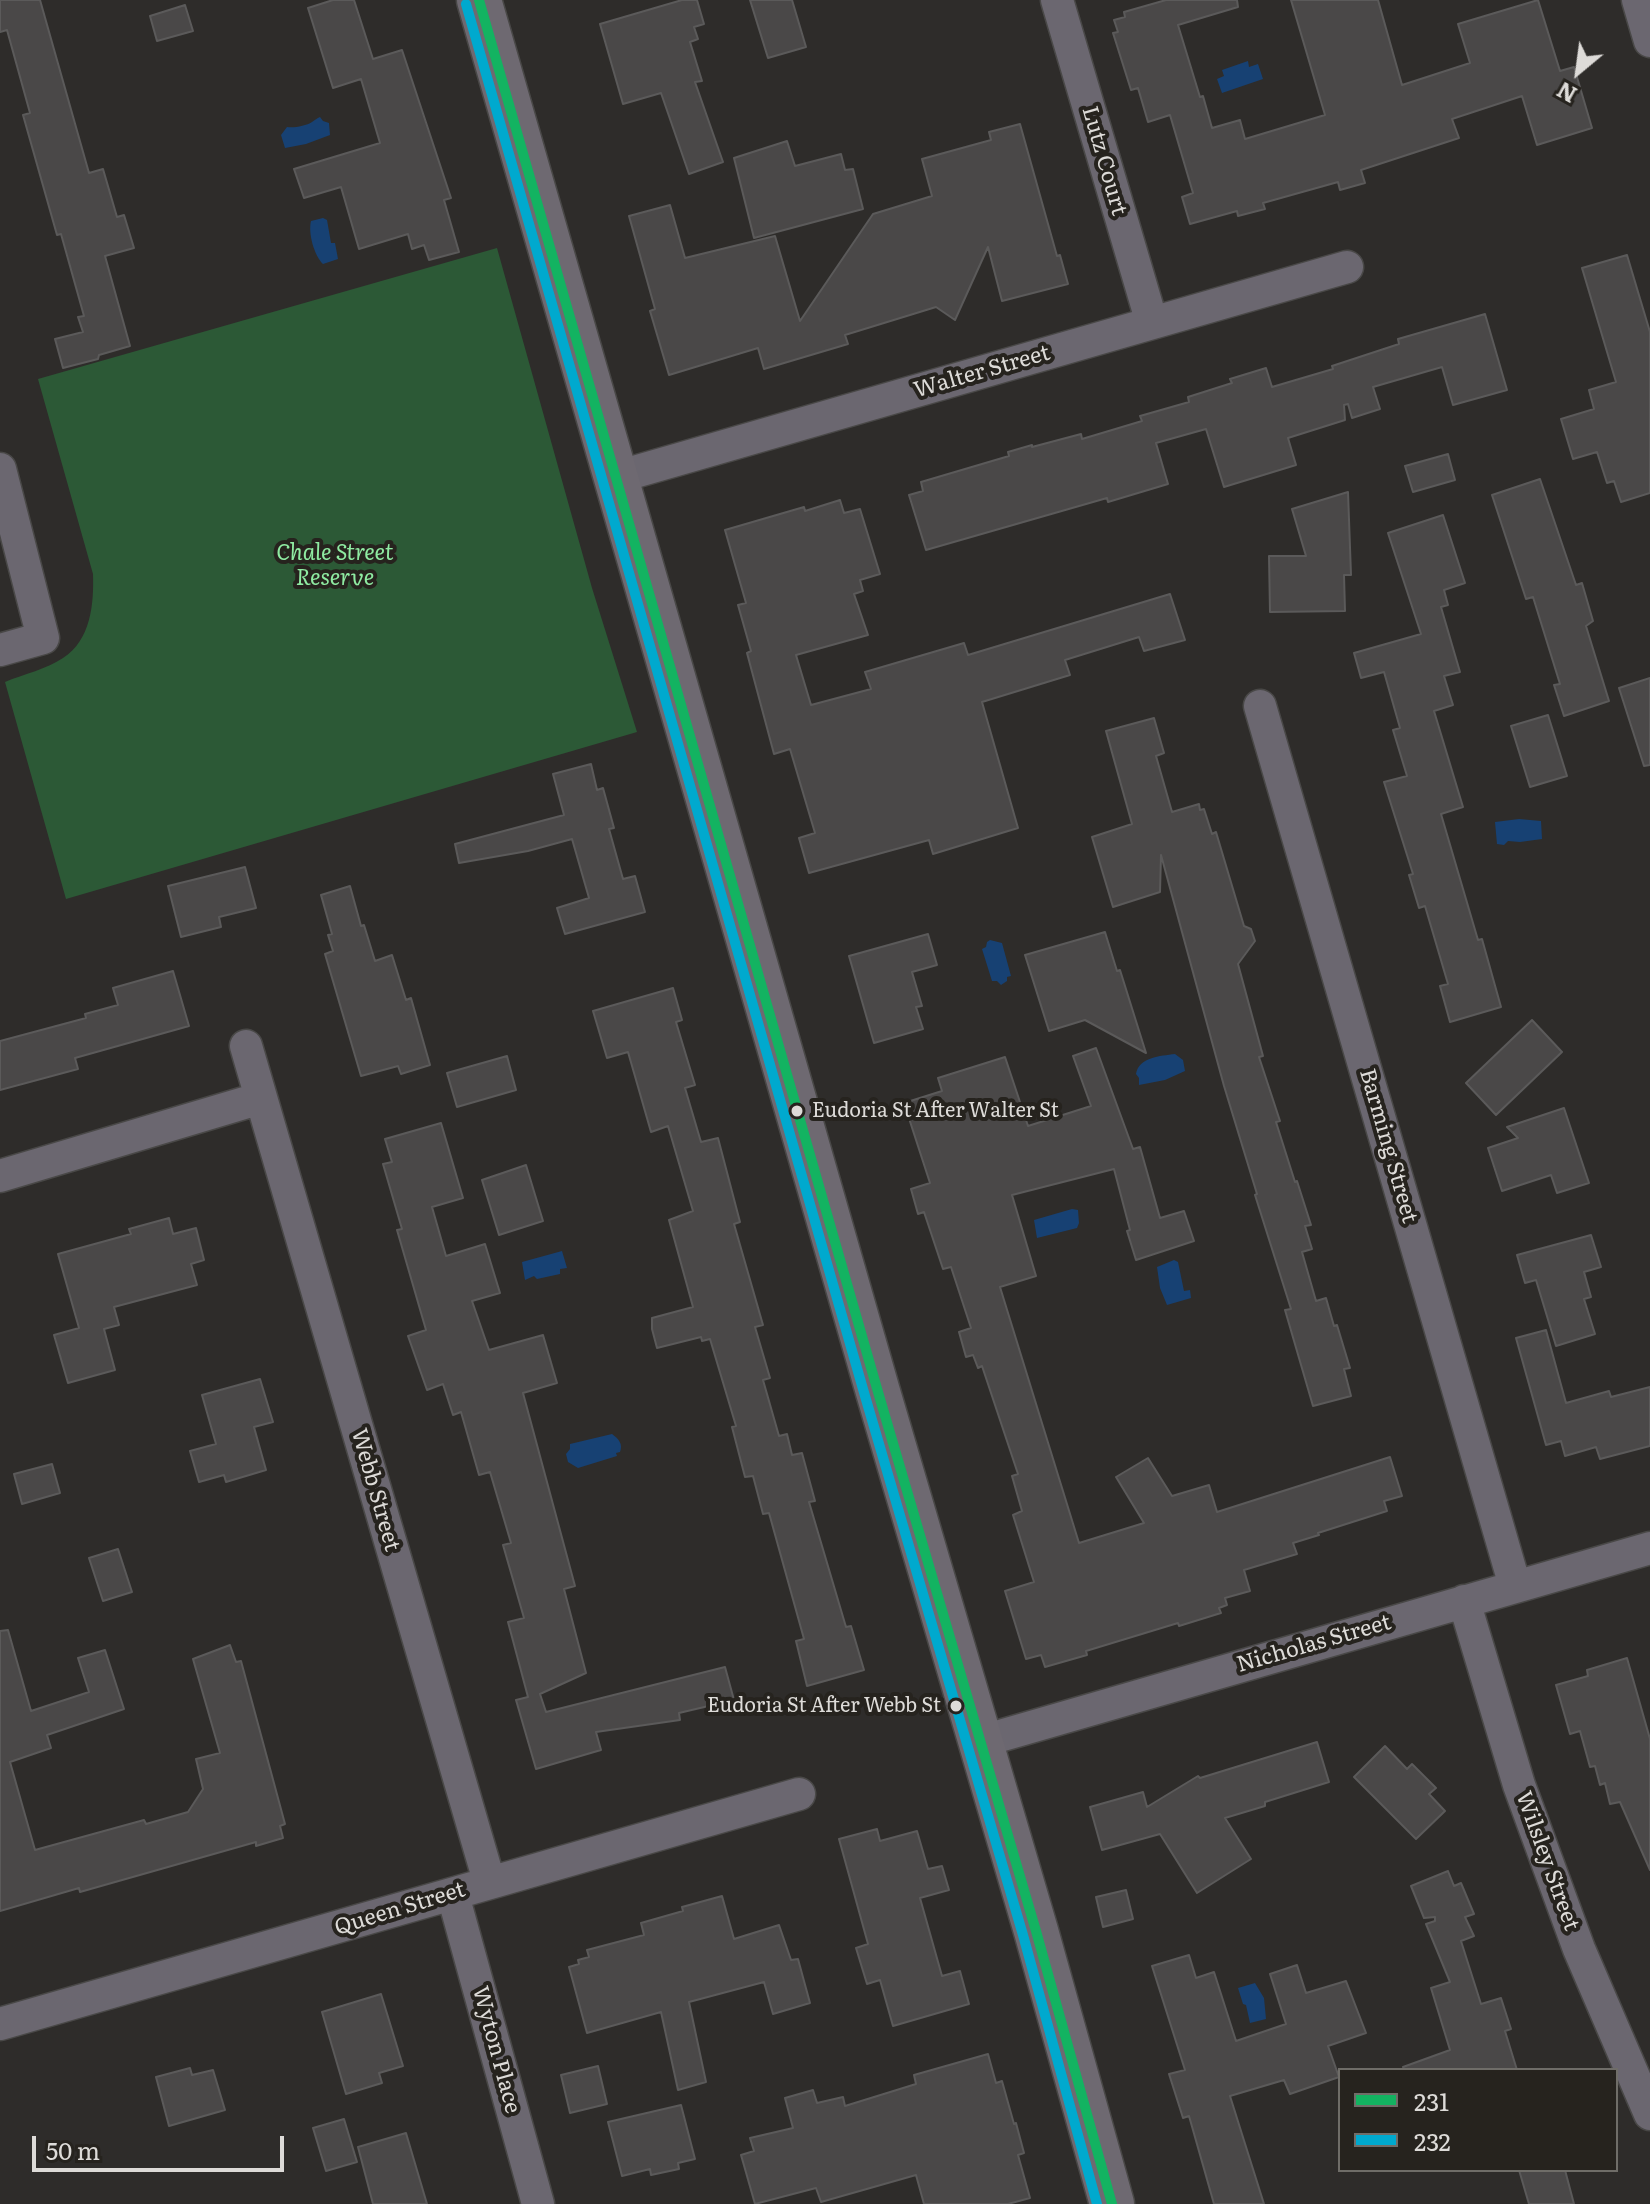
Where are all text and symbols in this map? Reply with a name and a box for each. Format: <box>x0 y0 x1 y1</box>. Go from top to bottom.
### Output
north arrow <box>1538 32 1618 112</box>
text: N <box>1550 75 1582 112</box>
street label: Lutz Court <box>1076 103 1132 219</box>
street label: Walter Street <box>911 340 1053 404</box>
park label: Chale Street Reserve <box>276 541 394 592</box>
street label: Barming Street <box>1353 1066 1423 1226</box>
place label: Eudoria St After Walter St <box>812 1099 1059 1123</box>
marker: Eudoria St After Walter St <box>789 1103 805 1119</box>
street label: Webb Street <box>345 1426 405 1554</box>
street label: Nicholas Street <box>1234 1609 1394 1679</box>
place label: Eudoria St After Webb St <box>707 1694 941 1718</box>
marker: Eudoria St After Webb St <box>948 1698 964 1714</box>
street label: Wilsley Street <box>1510 1788 1584 1934</box>
street label: Queen Street <box>331 1877 469 1941</box>
street label: Wyton Place <box>466 1983 526 2117</box>
legend <box>1338 2068 1618 2172</box>
text: 231 <box>1414 2083 1449 2118</box>
scale bar <box>36 2120 288 2170</box>
text: 232 <box>1414 2123 1451 2158</box>
text: 50 m <box>46 2132 100 2167</box>

